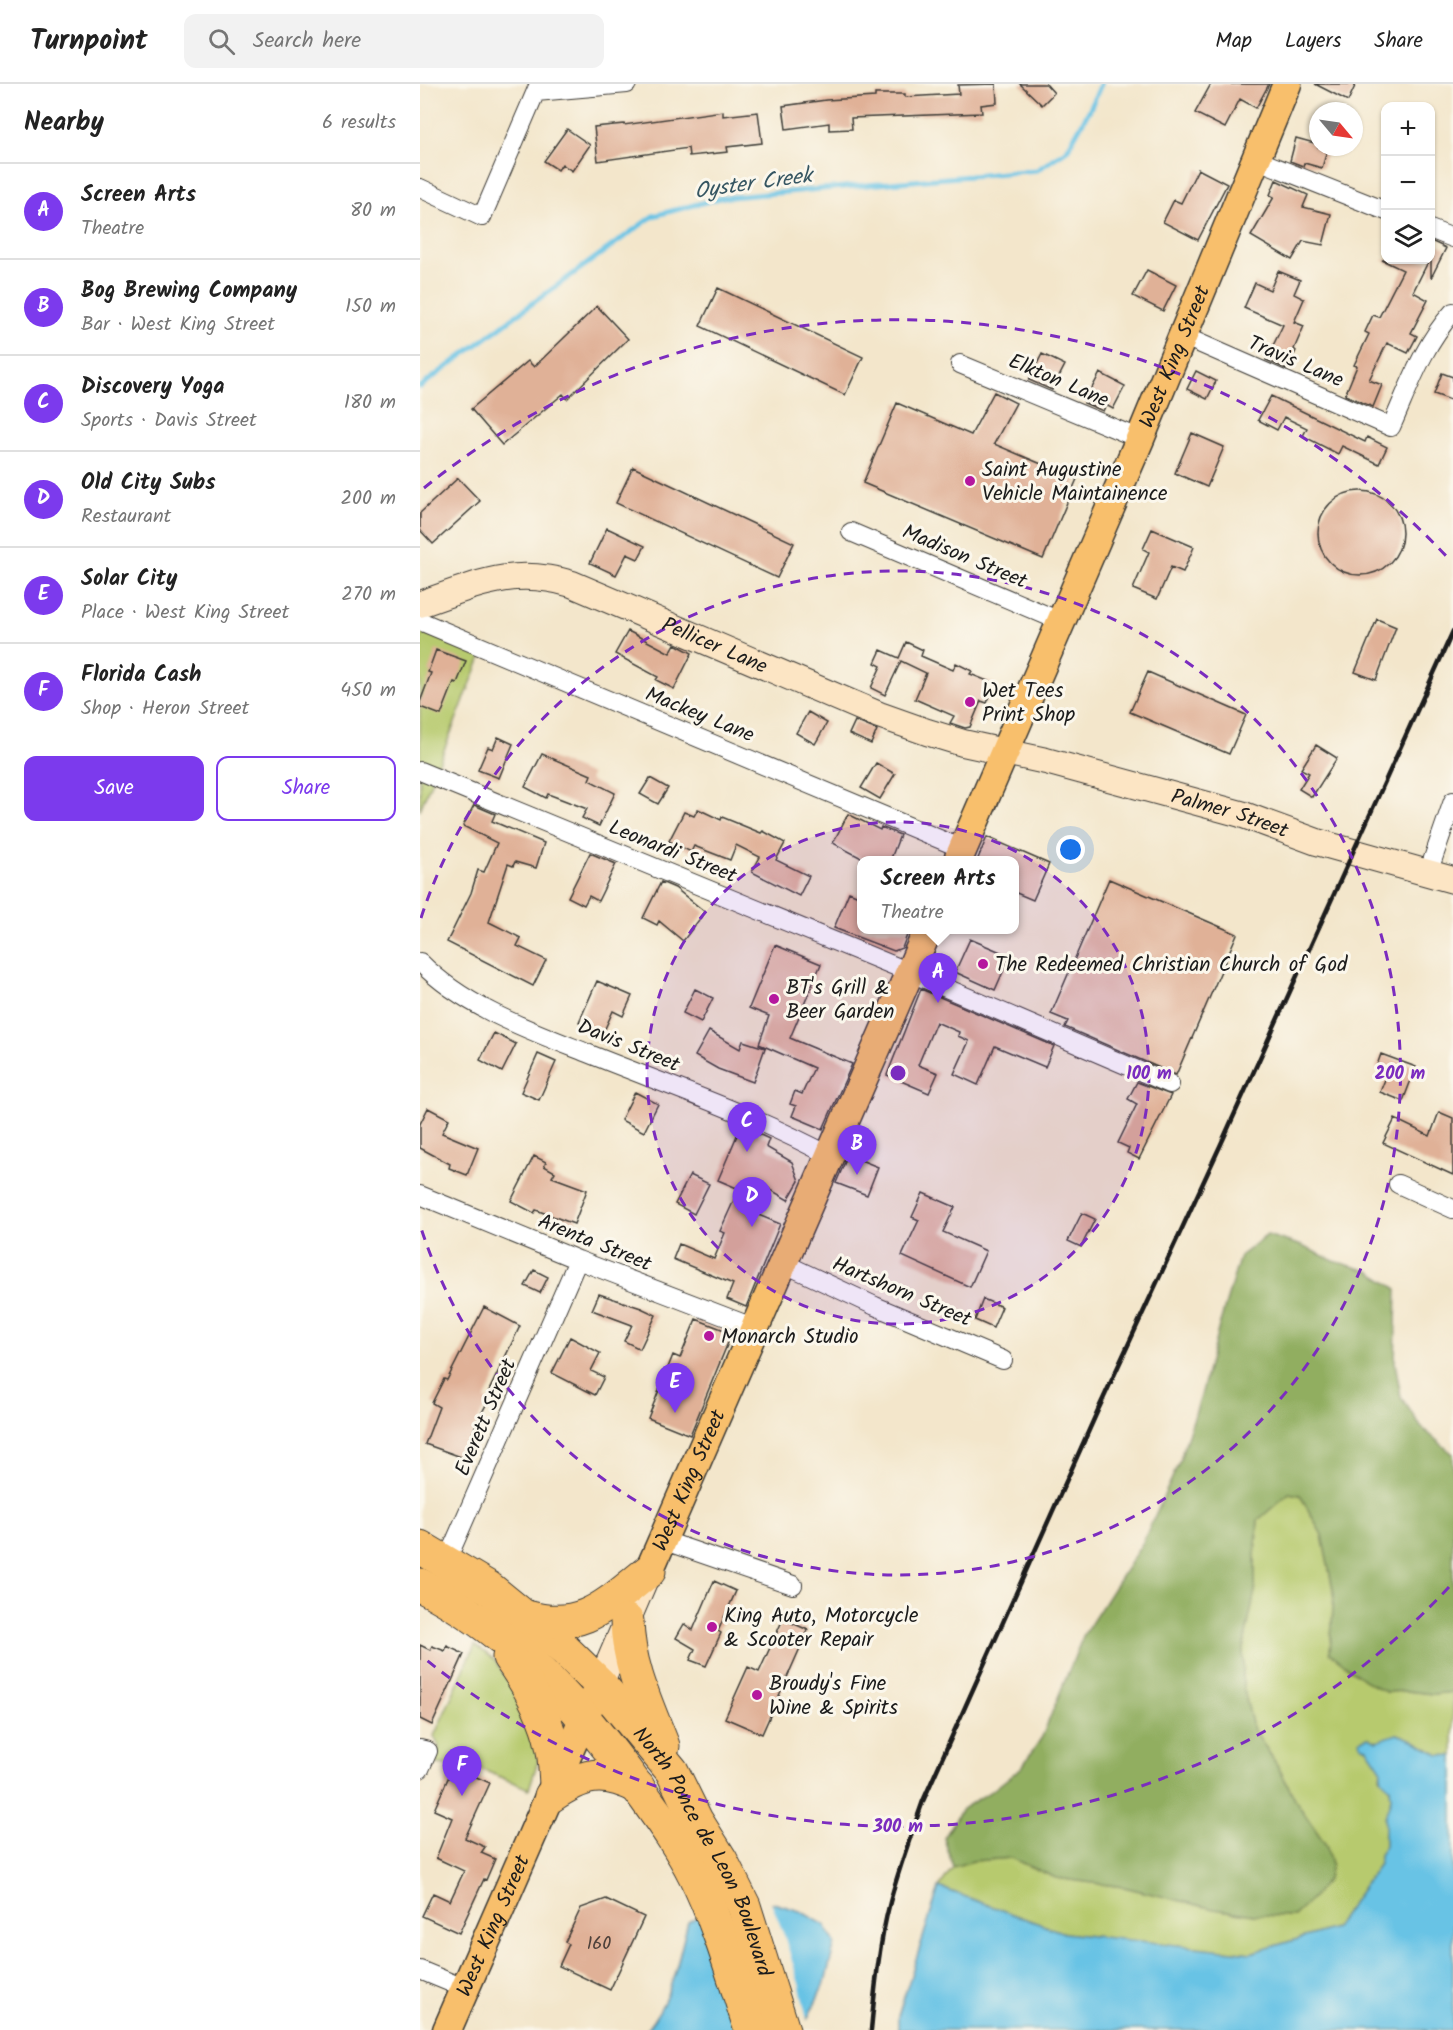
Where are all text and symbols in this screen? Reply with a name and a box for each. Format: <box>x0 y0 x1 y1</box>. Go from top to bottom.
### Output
search box <box>184 14 604 68</box>
text: Turnpoint <box>30 19 148 64</box>
text: Search here <box>253 24 361 59</box>
icon: search <box>205 25 238 58</box>
text: Map <box>1215 25 1252 58</box>
text: Layers <box>1285 25 1341 58</box>
text: Share <box>1374 25 1423 58</box>
text: Nearby <box>24 102 104 144</box>
north arrow <box>1309 102 1363 156</box>
map controls <box>1381 102 1435 264</box>
button: + <box>1381 102 1435 156</box>
text: 6 results <box>322 107 396 139</box>
button: − <box>1381 156 1435 210</box>
water label: Oyster Creek <box>692 158 818 210</box>
text: Screen Arts <box>81 178 196 213</box>
text: A <box>37 195 50 227</box>
text: 80 m <box>350 195 396 227</box>
button: layers <box>1381 210 1435 264</box>
text: Theatre <box>81 213 144 245</box>
text: Bog Brewing Company <box>81 274 297 309</box>
street label: West King Street <box>1131 280 1220 433</box>
text: B <box>37 291 50 323</box>
text: 150 m <box>345 291 396 323</box>
text: Bar · West King Street <box>81 309 275 341</box>
street label: Travis Lane <box>1242 327 1349 398</box>
street label: Elkton Lane <box>1003 345 1114 418</box>
text: Discovery Yoga <box>81 370 225 405</box>
text: C <box>37 387 50 419</box>
text: 180 m <box>344 387 396 419</box>
text: Sports · Davis Street <box>81 405 257 437</box>
place label: Saint Augustine Vehicle Maintainence <box>982 454 1168 511</box>
text: Old City Subs <box>81 466 216 501</box>
marker: Saint Augustine Vehicle Maintainence <box>963 474 977 488</box>
text: D <box>37 483 50 515</box>
text: 200 m <box>340 483 396 515</box>
text: Restaurant <box>81 501 171 533</box>
street label: Madison Street <box>897 516 1033 599</box>
text: Solar City <box>81 562 177 597</box>
text: E <box>38 579 49 611</box>
text: 270 m <box>341 579 396 611</box>
text: Place · West King Street <box>81 597 289 629</box>
street label: Pellicer Lane <box>656 609 773 684</box>
text: Florida Cash <box>81 658 202 693</box>
text: F <box>38 675 49 707</box>
text: 450 m <box>340 675 396 707</box>
place label: Wet Tees Print Shop <box>982 675 1075 732</box>
street label: Mackey Lane <box>640 678 760 752</box>
text: Shop · Heron Street <box>81 693 249 725</box>
marker: Wet Tees Print Shop <box>963 695 977 709</box>
button: Save <box>24 756 204 821</box>
button: Share <box>216 756 396 821</box>
street label: Palmer Street <box>1167 781 1294 848</box>
street label: Leonardi Street <box>603 812 742 893</box>
your location <box>1056 835 1085 864</box>
popup <box>857 856 1019 934</box>
text: Screen Arts <box>880 862 996 897</box>
text: Theatre <box>880 897 944 929</box>
place label: The Redeemed Christian Church of God <box>995 949 1348 982</box>
pin: A <box>918 954 958 1003</box>
marker: The Redeemed Christian Church of God <box>976 957 990 971</box>
place label: BT's Grill & Beer Garden <box>786 972 894 1029</box>
marker: BT's Grill & Beer Garden <box>767 992 781 1006</box>
street label: Davis Street <box>572 1011 685 1082</box>
text: 100 m <box>1126 1060 1172 1089</box>
text: 200 m <box>1375 1060 1426 1089</box>
centre of rings <box>888 1063 908 1083</box>
pin: C <box>728 1102 766 1152</box>
pin: B <box>838 1126 876 1175</box>
pin: D <box>732 1178 772 1227</box>
street label: Arenta Street <box>533 1206 657 1281</box>
street label: Hartshorn Street <box>827 1248 977 1337</box>
place label: Monarch Studio <box>721 1321 858 1354</box>
marker: Monarch Studio <box>702 1329 716 1343</box>
street label: Everett Street <box>447 1353 526 1482</box>
pin: E <box>656 1364 694 1413</box>
street label: West King Street <box>644 1404 736 1557</box>
place label: King Auto, Motorcycle & Scooter Repair <box>724 1600 919 1657</box>
marker: King Auto, Motorcycle & Scooter Repair <box>705 1620 719 1634</box>
place label: Broudy's Fine Wine & Spirits <box>769 1668 898 1725</box>
marker: Broudy's Fine Wine & Spirits <box>750 1688 764 1702</box>
street label: North Ponce de Leon Boulevard <box>624 1720 780 1981</box>
pin: F <box>442 1746 482 1796</box>
text: 300 m <box>872 1813 923 1842</box>
street label: West King Street <box>449 1849 540 2002</box>
house number: 160 <box>587 1930 611 1959</box>

